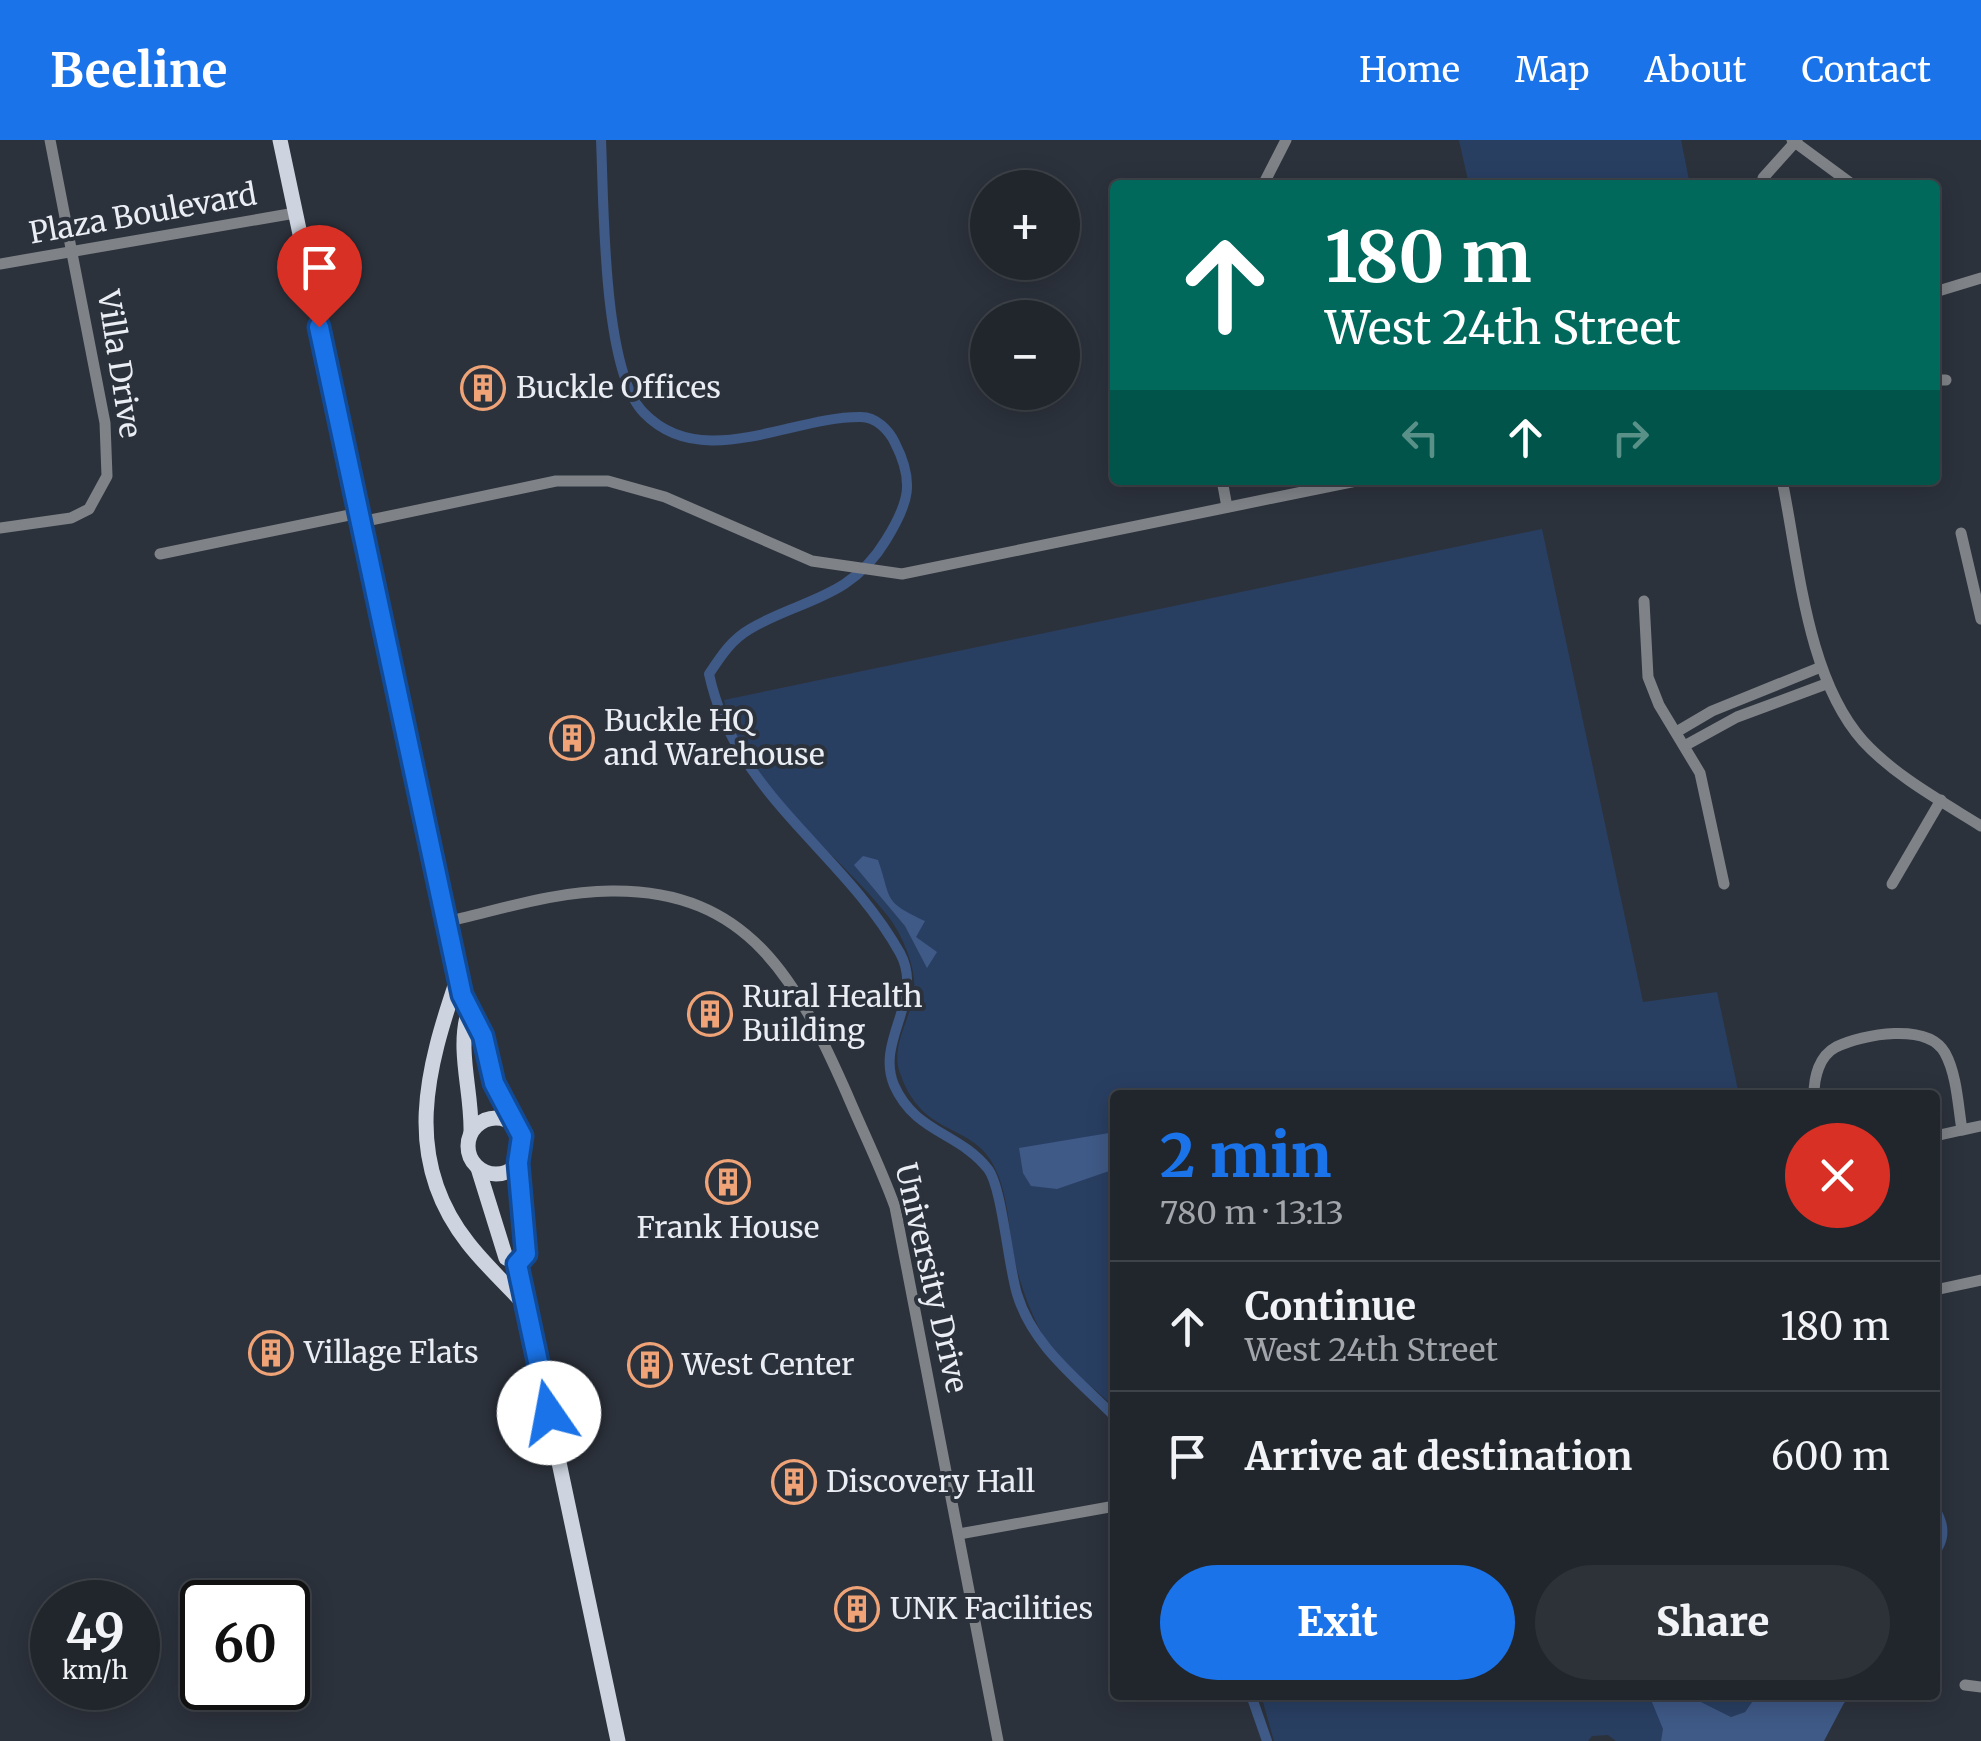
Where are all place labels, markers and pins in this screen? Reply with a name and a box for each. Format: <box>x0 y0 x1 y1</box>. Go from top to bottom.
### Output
pin <box>277 225 362 328</box>
building icon: Buckle Offices <box>460 365 506 411</box>
place label: Buckle Offices <box>516 368 721 406</box>
place label: Buckle HQ and Warehouse <box>604 701 825 773</box>
building icon: Buckle HQ and Warehouse <box>549 715 595 761</box>
place label: Rural Health Building <box>742 977 923 1049</box>
building icon: Rural Health Building <box>687 991 733 1037</box>
building icon: Frank House <box>705 1159 751 1205</box>
place label: Frank House <box>637 1208 820 1246</box>
building icon: Village Flats <box>248 1330 294 1376</box>
place label: Village Flats <box>303 1333 479 1371</box>
building icon: West Center <box>627 1342 673 1388</box>
place label: West Center <box>681 1345 855 1383</box>
building icon: Discovery Hall <box>771 1459 817 1505</box>
place label: Discovery Hall <box>826 1462 1035 1500</box>
building icon: UNK Facilities <box>834 1586 880 1632</box>
place label: UNK Facilities <box>890 1589 1093 1627</box>

